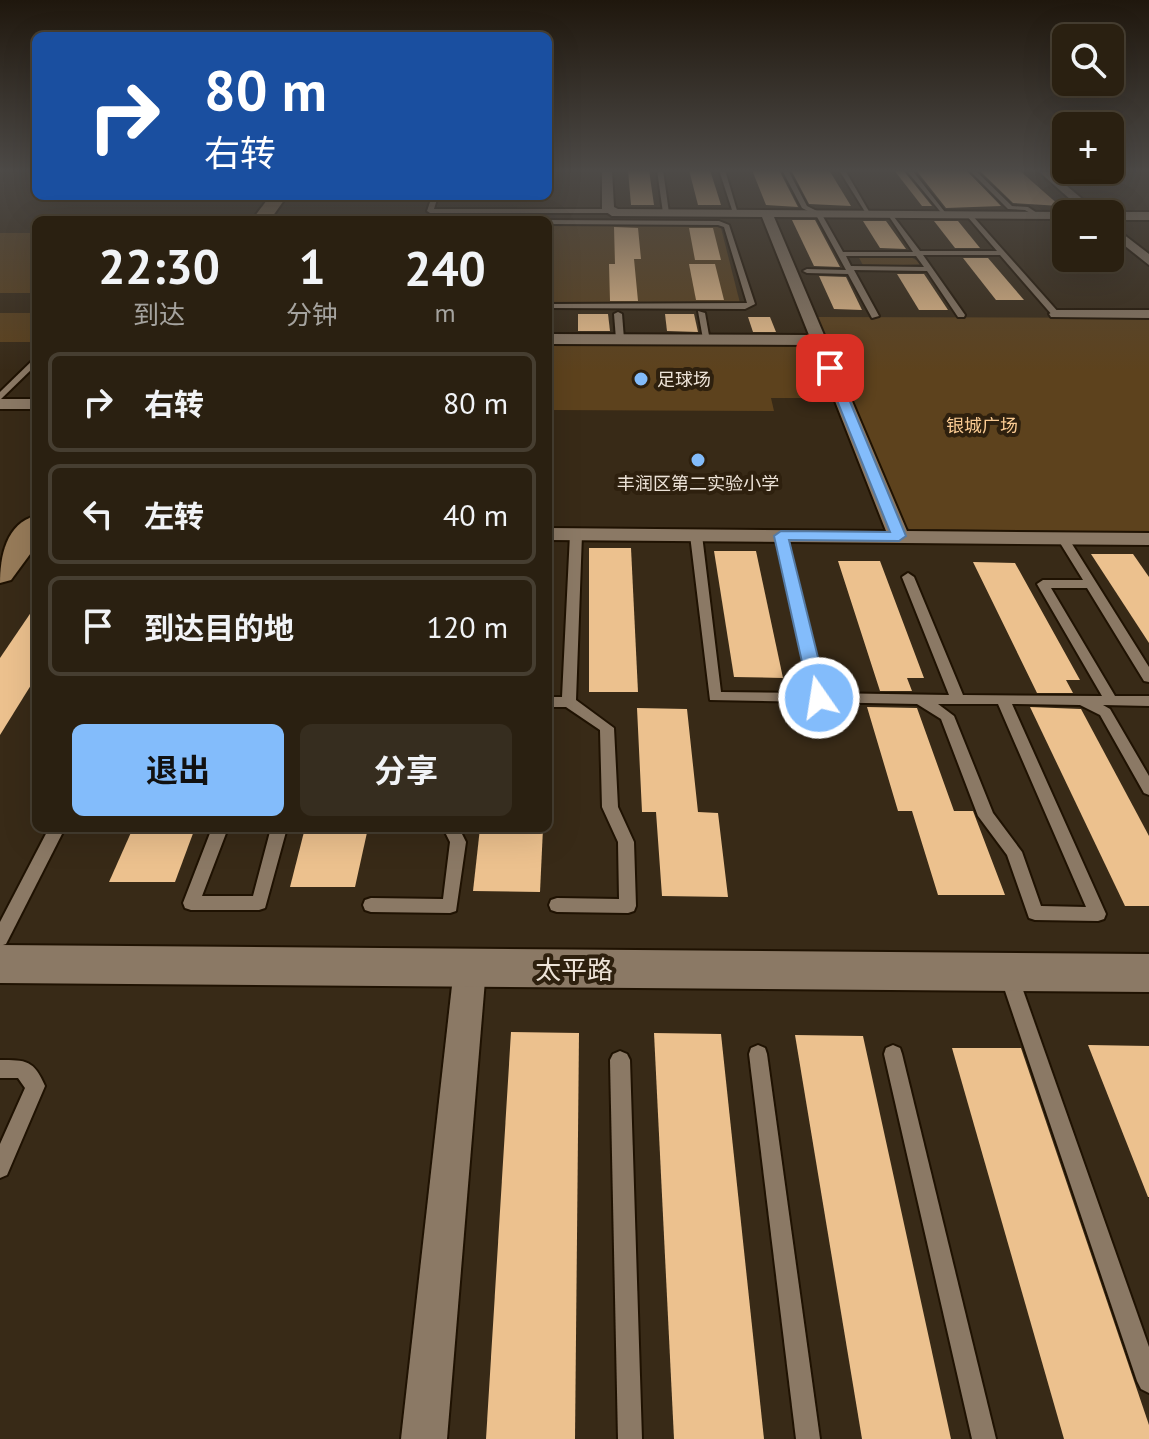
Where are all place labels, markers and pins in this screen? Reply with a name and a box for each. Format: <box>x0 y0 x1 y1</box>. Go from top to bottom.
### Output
pin <box>796 334 864 402</box>
place label: 足球场 <box>657 368 711 391</box>
marker: 足球场 <box>632 370 650 388</box>
marker: 丰润区第二实验小学 <box>689 451 707 469</box>
place label: 丰润区第二实验小学 <box>617 472 779 495</box>

